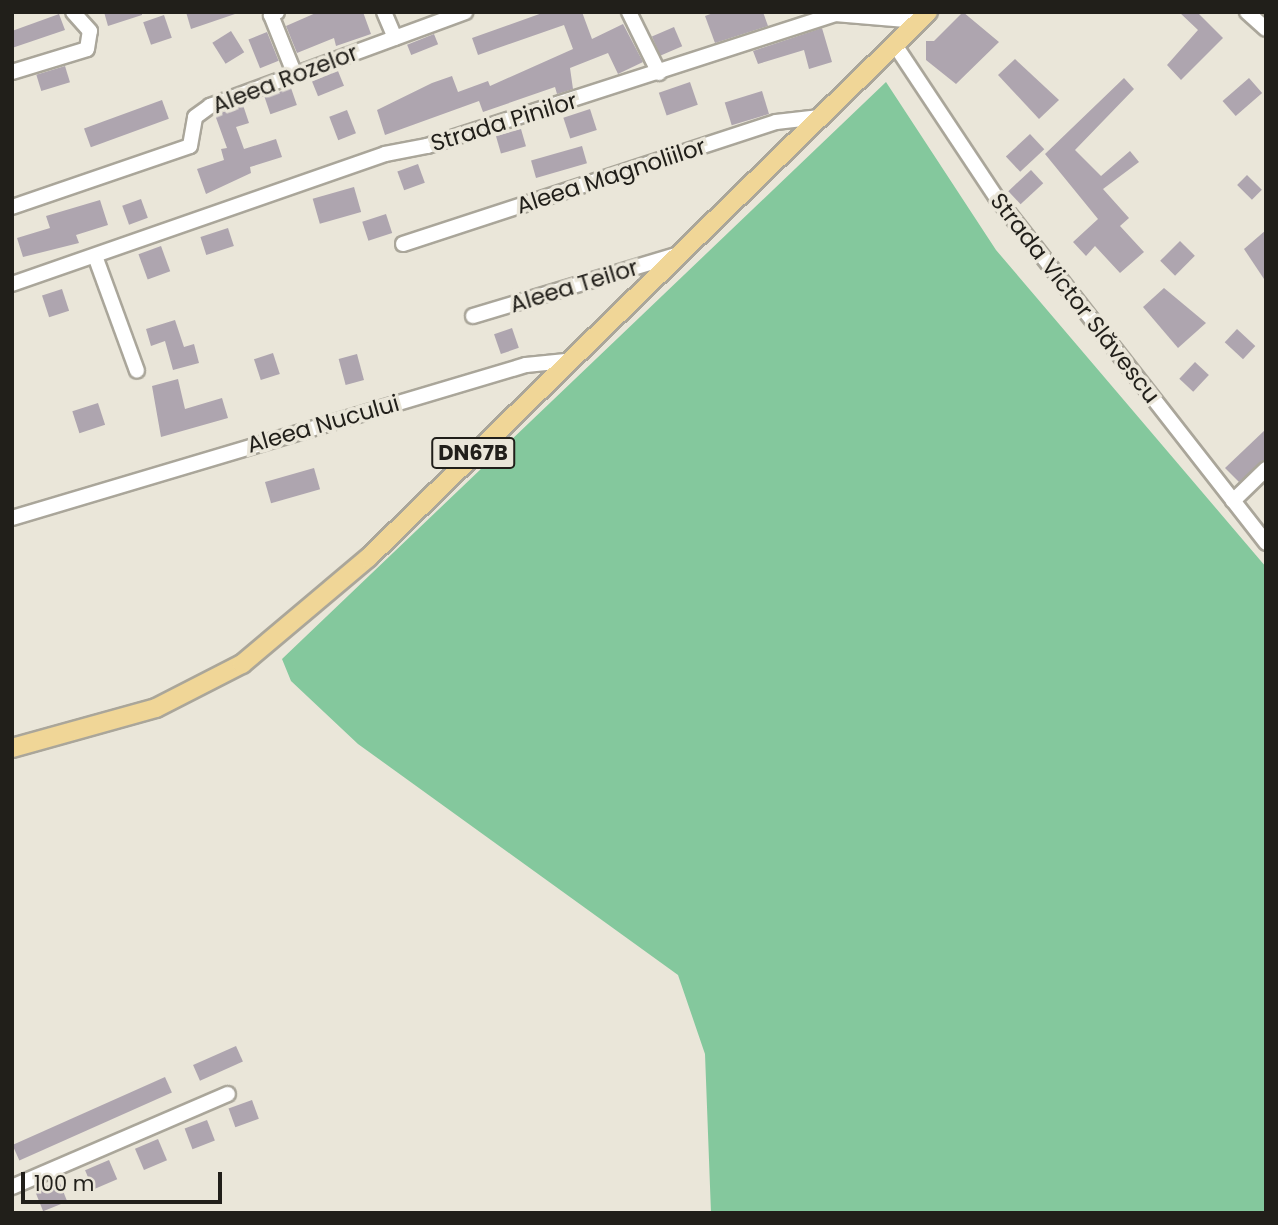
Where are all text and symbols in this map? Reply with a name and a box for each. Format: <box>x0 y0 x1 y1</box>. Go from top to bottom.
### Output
street label: Aleea Rozelor <box>208 39 362 119</box>
street label: Strada Pinilor <box>428 87 580 157</box>
street label: Aleea Magnoliilor <box>513 132 709 220</box>
street label: Strada Victor Slăvescu <box>984 188 1166 408</box>
street label: Aleea Teilor <box>507 253 641 319</box>
street label: Aleea Nucului <box>244 389 402 459</box>
road number: DN67B <box>431 435 515 470</box>
scale bar <box>24 1158 226 1202</box>
text: 100 m <box>34 1169 94 1198</box>

